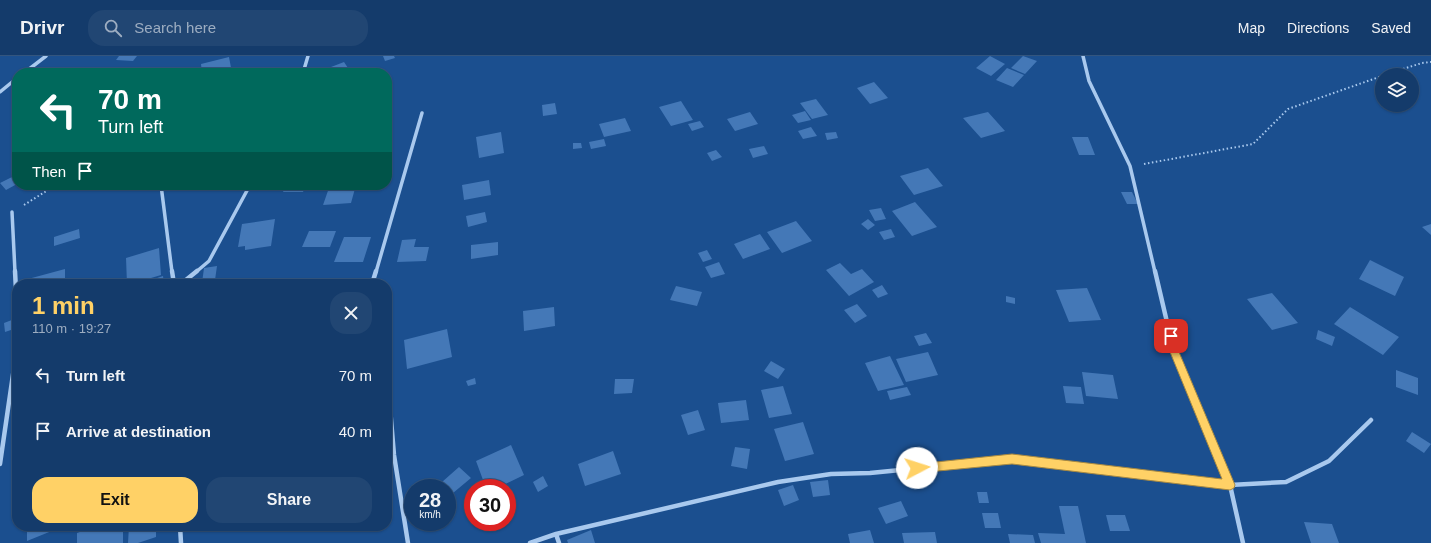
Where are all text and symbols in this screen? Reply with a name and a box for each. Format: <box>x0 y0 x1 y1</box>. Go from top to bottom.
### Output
search box <box>88 10 368 46</box>
text: Drivr <box>20 17 64 38</box>
icon: search <box>102 17 124 39</box>
text: Search here <box>134 19 216 36</box>
text: Map <box>1238 20 1265 36</box>
text: Directions <box>1287 20 1349 36</box>
text: Saved <box>1371 20 1411 36</box>
map controls <box>1375 68 1419 112</box>
button: layers <box>1375 68 1419 112</box>
icon: left <box>32 84 84 136</box>
text: 70 m <box>98 84 162 115</box>
text: Turn left <box>98 117 163 137</box>
icon: arrive <box>74 160 96 182</box>
text: Then <box>32 163 66 180</box>
text: 1 min <box>32 292 95 319</box>
button: close <box>330 292 372 334</box>
pin <box>1154 319 1188 353</box>
text: 110 m · 19:27 <box>32 321 111 336</box>
icon: arrive <box>1160 325 1182 347</box>
icon: left <box>32 364 54 386</box>
text: Turn left <box>66 367 125 384</box>
text: 70 m <box>339 367 372 384</box>
icon: arrive <box>32 420 54 442</box>
text: Arrive at destination <box>66 423 211 440</box>
text: 40 m <box>339 423 372 440</box>
position arrow <box>896 447 938 489</box>
button: Exit <box>32 477 198 523</box>
button: Share <box>206 477 372 523</box>
speed limit sign: 30 <box>464 479 516 531</box>
text: 28 <box>419 489 441 511</box>
text: km/h <box>419 509 441 520</box>

